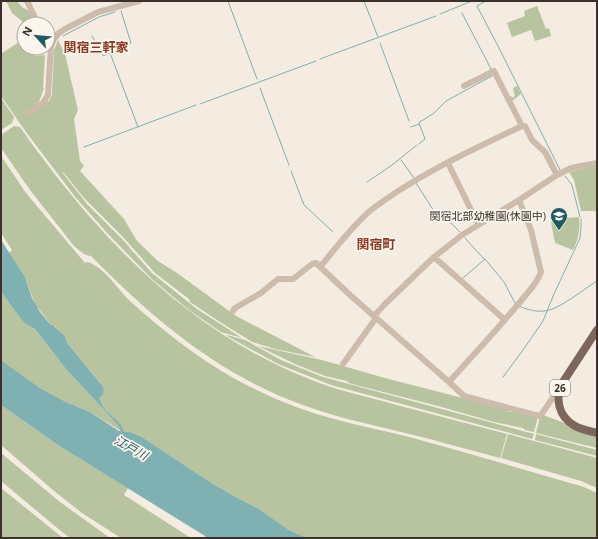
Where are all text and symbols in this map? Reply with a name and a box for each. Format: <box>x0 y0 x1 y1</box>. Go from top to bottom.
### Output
north arrow <box>16 16 56 56</box>
text: N <box>18 24 35 39</box>
district label: 関宿三軒家 <box>63 38 129 56</box>
school or university icon: 関宿北部幼稚園(休園中) <box>549 206 569 231</box>
place label: 関宿北部幼稚園(休園中) <box>430 208 546 223</box>
district label: 関宿町 <box>356 235 396 253</box>
road number: 26 <box>550 380 570 396</box>
water label: 江戸川 <box>111 431 153 465</box>

